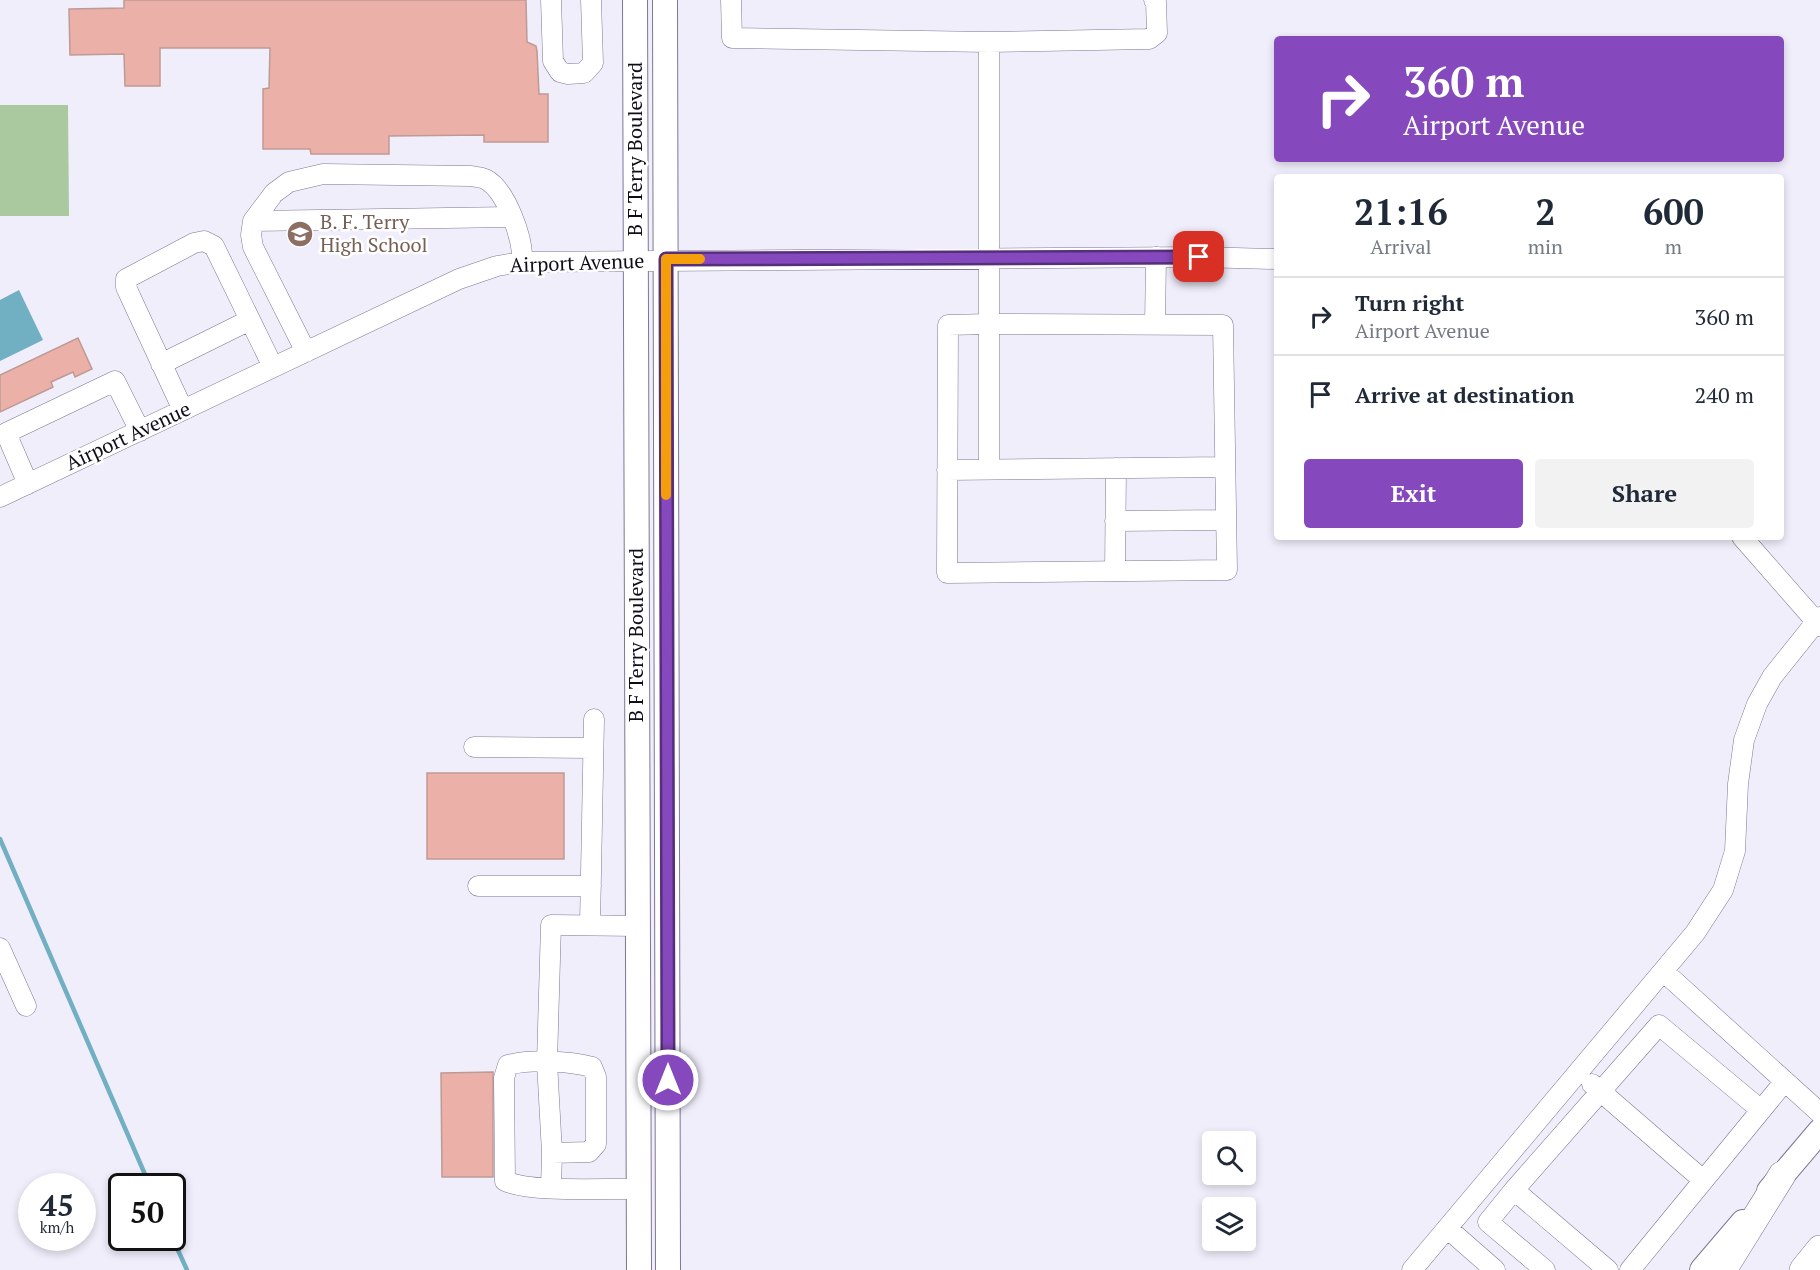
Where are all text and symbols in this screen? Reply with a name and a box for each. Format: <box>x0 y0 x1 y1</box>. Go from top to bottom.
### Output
text: 360 m <box>1403 53 1524 109</box>
icon: right <box>1304 60 1382 138</box>
street label: B F Terry Boulevard <box>621 62 648 236</box>
text: Airport Avenue <box>1403 107 1585 143</box>
text: 21:16 <box>1354 188 1448 235</box>
text: 2 <box>1535 188 1556 235</box>
text: 600 <box>1643 188 1704 235</box>
place label: B. F. Terry High School <box>320 208 428 258</box>
school or university icon: B. F. Terry High School <box>285 219 315 249</box>
pin <box>1173 231 1224 282</box>
text: Arrival <box>1370 233 1432 260</box>
text: min <box>1528 233 1563 260</box>
text: m <box>1665 233 1682 260</box>
icon: arrive <box>1182 240 1215 273</box>
street label: Airport Avenue <box>509 247 645 278</box>
text: Turn right <box>1355 288 1464 317</box>
icon: right <box>1304 300 1337 333</box>
text: 360 m <box>1694 302 1754 331</box>
text: Airport Avenue <box>1355 317 1490 344</box>
icon: arrive <box>1304 378 1337 411</box>
text: Arrive at destination <box>1355 380 1574 409</box>
text: 240 m <box>1694 380 1754 409</box>
street label: Airport Avenue <box>61 395 195 476</box>
button: Exit <box>1304 459 1523 528</box>
button: Share <box>1535 459 1754 528</box>
street label: B F Terry Boulevard <box>622 548 649 722</box>
position arrow <box>636 1048 700 1112</box>
map controls <box>1202 1131 1256 1251</box>
button: search <box>1202 1131 1256 1185</box>
speed limit sign: 50 <box>108 1173 186 1251</box>
text: 45 <box>40 1185 74 1225</box>
button: layers <box>1202 1197 1256 1251</box>
text: km/h <box>40 1217 74 1237</box>

